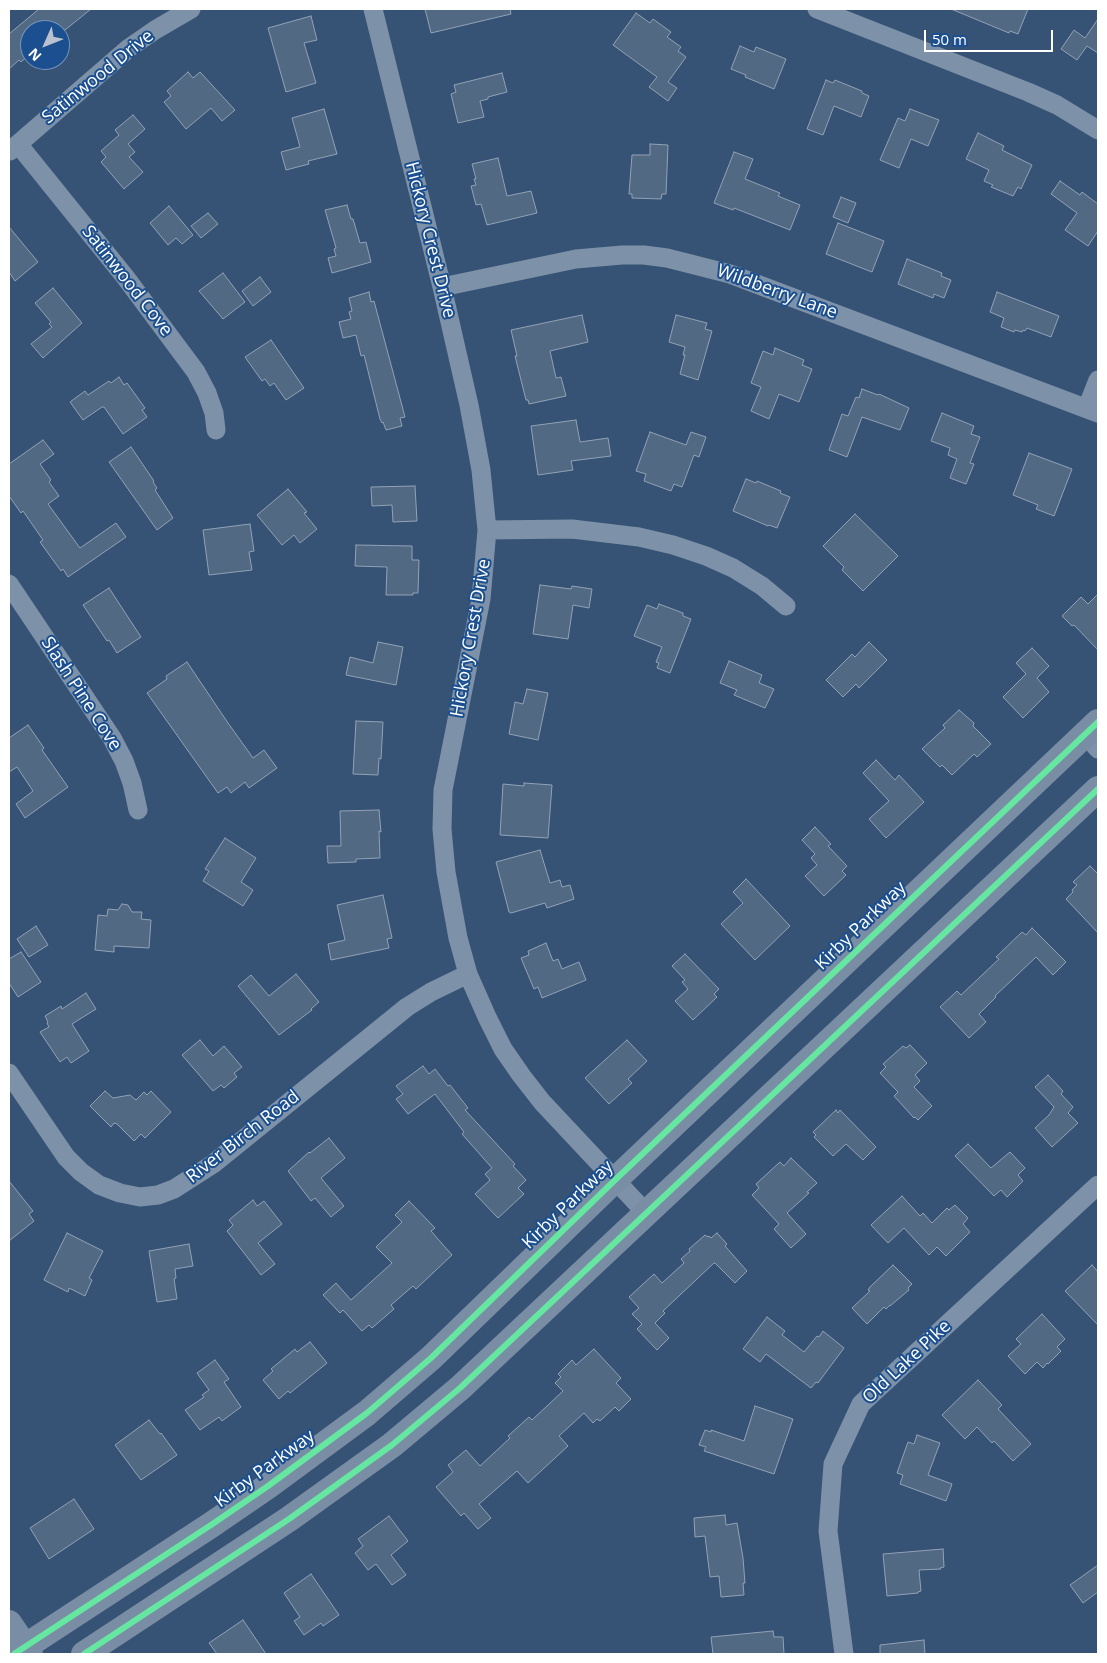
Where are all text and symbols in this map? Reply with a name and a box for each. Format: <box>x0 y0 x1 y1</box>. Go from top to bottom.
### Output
north arrow <box>20 20 70 70</box>
scale bar <box>927 20 1056 52</box>
street label: Satinwood Drive <box>38 25 158 129</box>
text: 50 m <box>932 29 967 49</box>
text: N <box>24 44 45 66</box>
street label: Hickory Crest Drive <box>400 160 460 320</box>
street label: Satinwood Cove <box>77 221 177 341</box>
street label: Wildberry Lane <box>714 260 840 324</box>
street label: Hickory Crest Drive <box>446 557 496 719</box>
street label: Slash Pine Cove <box>36 633 126 755</box>
street label: Kirby Parkway <box>811 877 911 975</box>
street label: River Birch Road <box>182 1086 304 1188</box>
street label: Kirby Parkway <box>518 1156 618 1254</box>
street label: Old Lake Pike <box>858 1316 956 1408</box>
street label: Kirby Parkway <box>211 1426 319 1512</box>

